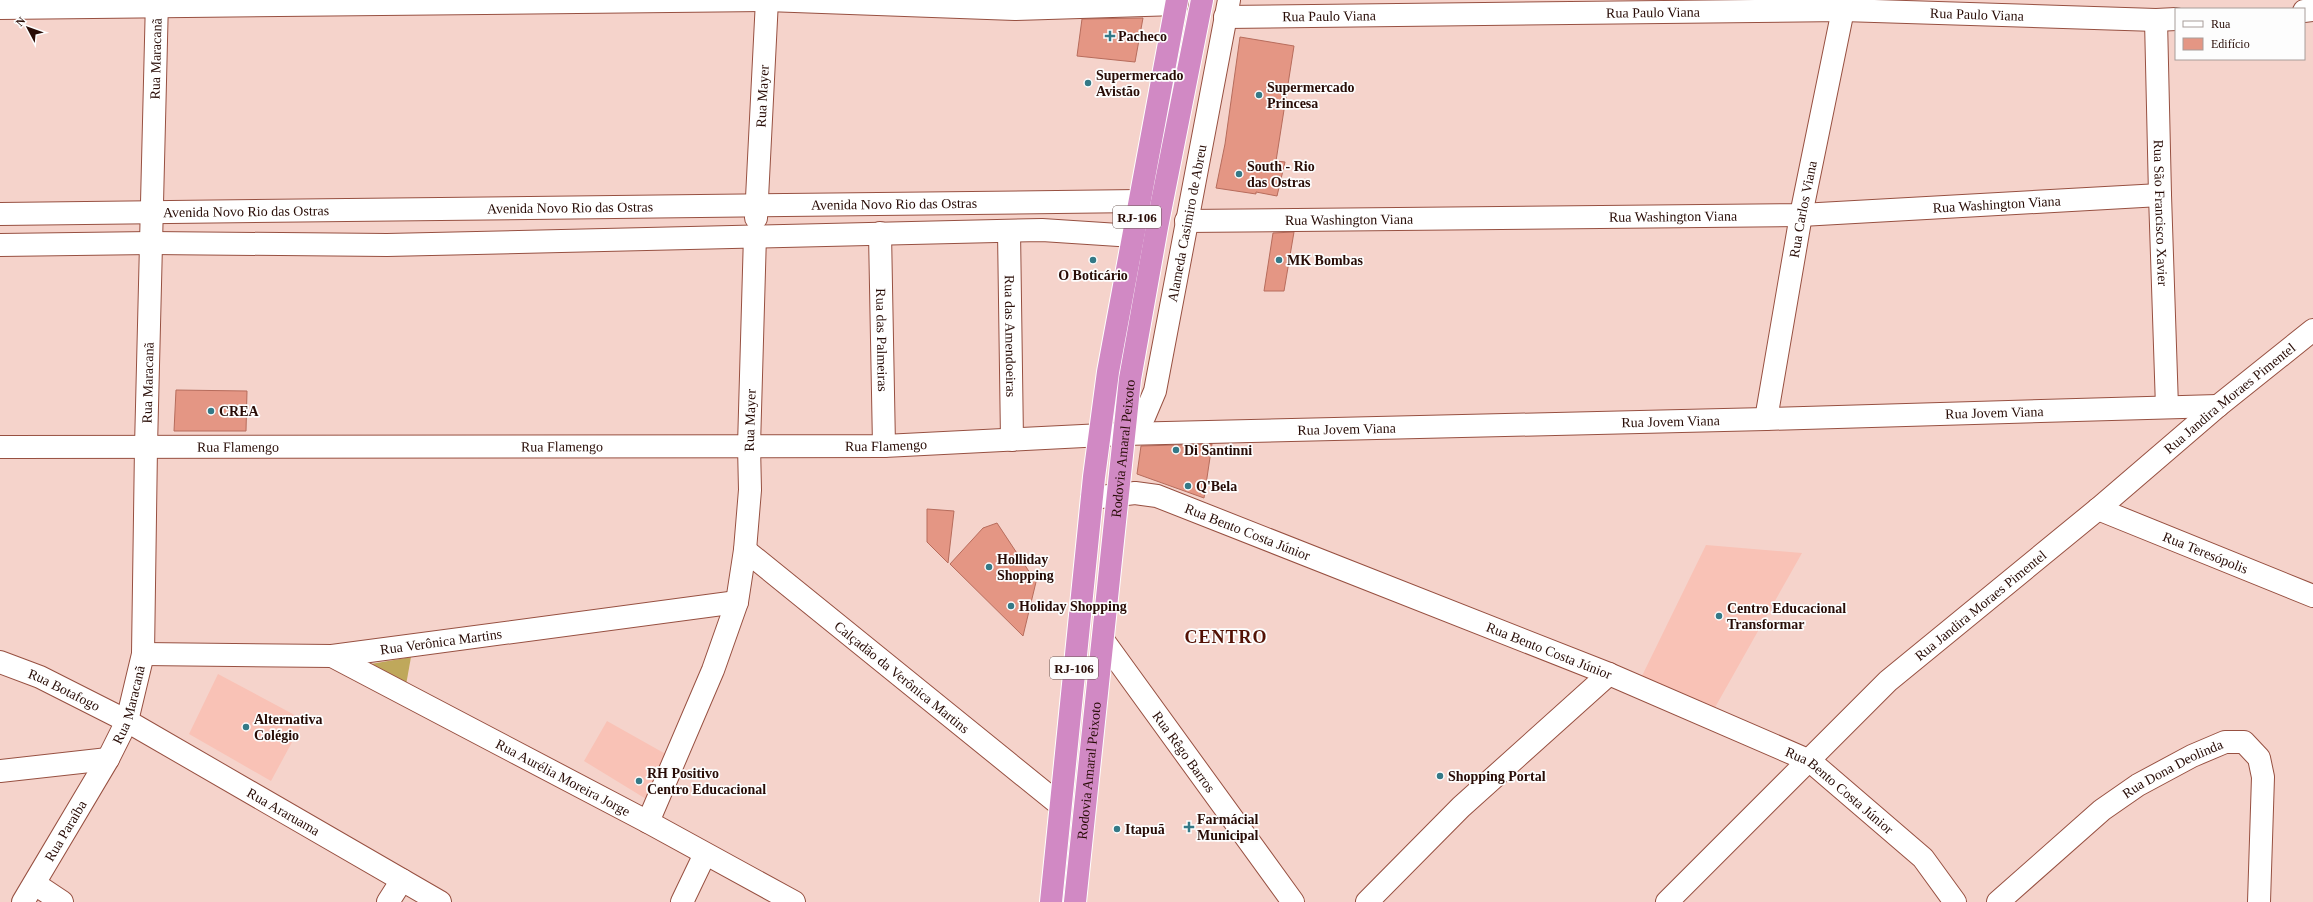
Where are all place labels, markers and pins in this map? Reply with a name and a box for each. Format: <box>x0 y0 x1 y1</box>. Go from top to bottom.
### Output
place label: Pacheco <box>1118 29 1167 44</box>
marker: Pacheco <box>1105 31 1115 41</box>
place label: Supermercado Avistão <box>1096 68 1184 99</box>
marker: Supermercado Avistão <box>1083 78 1093 88</box>
place label: Supermercado Princesa <box>1267 80 1355 111</box>
marker: Supermercado Princesa <box>1254 90 1264 100</box>
place label: South - Rio das Ostras <box>1247 159 1315 190</box>
marker: South - Rio das Ostras <box>1234 169 1244 179</box>
place label: MK Bombas <box>1287 253 1363 268</box>
marker: O Boticário <box>1088 255 1098 265</box>
marker: MK Bombas <box>1274 255 1284 265</box>
place label: O Boticário <box>1058 268 1128 283</box>
place label: CREA <box>219 404 260 419</box>
marker: CREA <box>206 406 216 416</box>
place label: Di Santinni <box>1184 443 1252 458</box>
marker: Di Santinni <box>1171 445 1181 455</box>
place label: Q'Bela <box>1196 479 1237 494</box>
marker: Q'Bela <box>1183 481 1193 491</box>
place label: Holliday Shopping <box>997 552 1054 583</box>
marker: Holliday Shopping <box>984 562 994 572</box>
place label: Holiday Shopping <box>1019 599 1127 614</box>
marker: Holiday Shopping <box>1006 601 1016 611</box>
place label: Centro Educacional Transformar <box>1727 601 1846 632</box>
marker: Centro Educacional Transformar <box>1714 611 1724 621</box>
place label: Alternativa Colégio <box>254 712 322 743</box>
marker: Alternativa Colégio <box>241 722 251 732</box>
place label: RH Positivo Centro Educacional <box>647 766 766 797</box>
place label: Shopping Portal <box>1448 769 1546 784</box>
marker: Shopping Portal <box>1435 771 1445 781</box>
marker: RH Positivo Centro Educacional <box>634 776 644 786</box>
place label: Farmácial Municipal <box>1197 812 1259 843</box>
place label: Itapuã <box>1125 822 1165 837</box>
marker: Farmácial Municipal <box>1184 822 1194 832</box>
marker: Itapuã <box>1112 824 1122 834</box>

